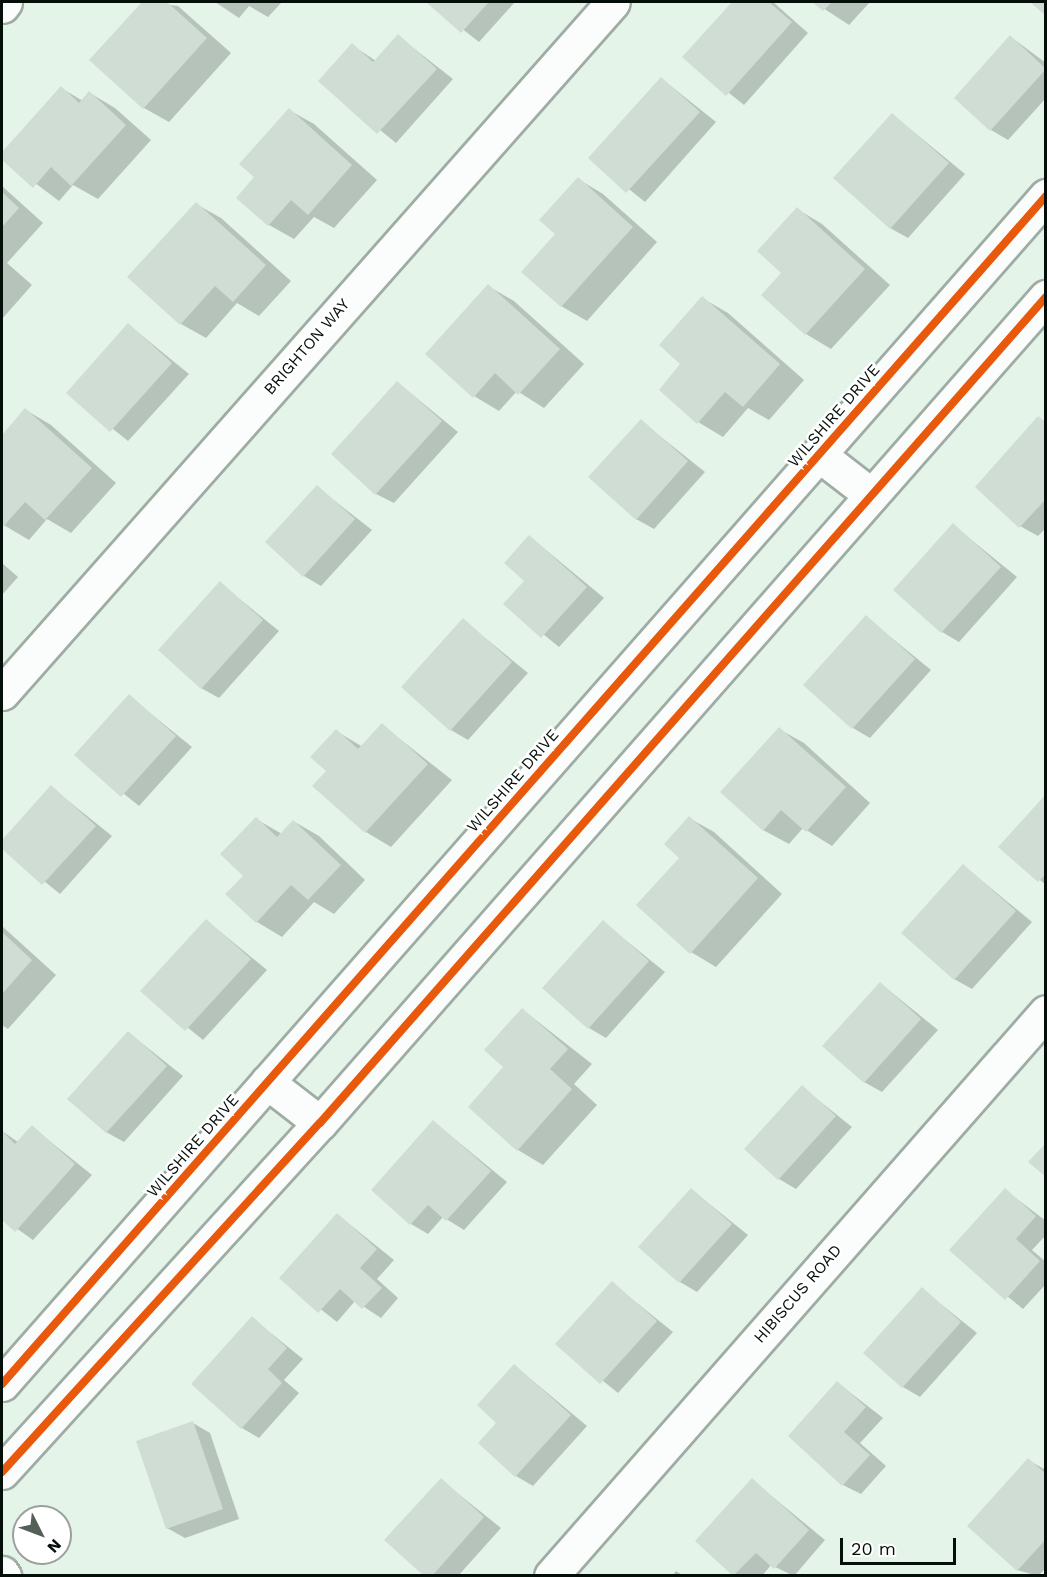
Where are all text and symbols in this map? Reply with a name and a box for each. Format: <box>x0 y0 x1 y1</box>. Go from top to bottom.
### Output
street label: BRIGHTON WAY <box>260 295 354 399</box>
street label: WILSHIRE DRIVE <box>784 361 884 471</box>
street label: WILSHIRE DRIVE <box>463 726 563 836</box>
street label: WILSHIRE DRIVE <box>143 1091 243 1201</box>
street label: HIBISCUS ROAD <box>750 1241 846 1347</box>
north arrow <box>12 1505 72 1565</box>
scale bar <box>843 1526 958 1564</box>
text: N <box>43 1535 65 1557</box>
text: 20 m <box>851 1538 896 1559</box>

